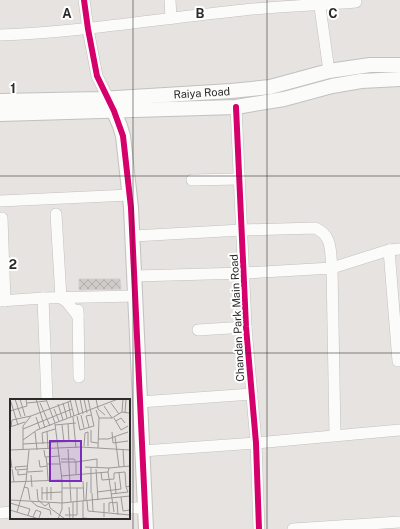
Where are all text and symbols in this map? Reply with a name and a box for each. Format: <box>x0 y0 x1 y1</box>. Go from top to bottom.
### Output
text: A <box>62 6 72 21</box>
text: B <box>196 6 205 21</box>
text: C <box>328 6 338 21</box>
text: 1 <box>10 81 16 96</box>
street label: Raiya Road <box>173 85 231 101</box>
street label: Chandan Park Main Road <box>228 254 246 382</box>
text: 2 <box>9 257 17 272</box>
inset map <box>10 399 130 519</box>

